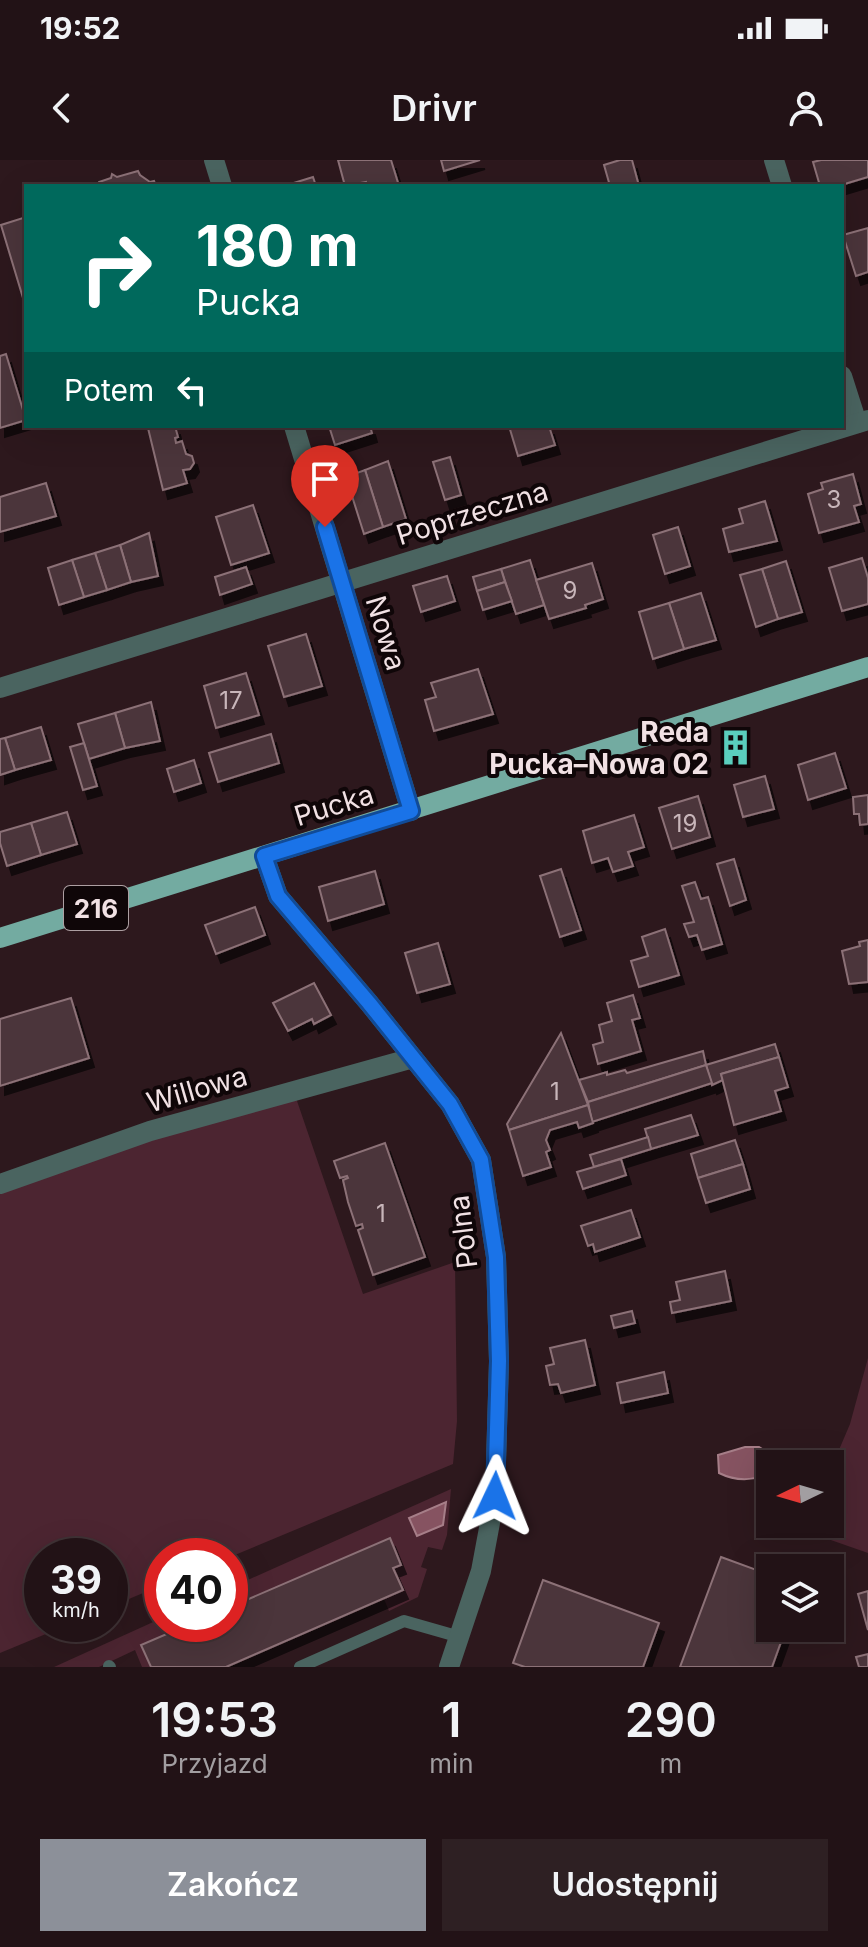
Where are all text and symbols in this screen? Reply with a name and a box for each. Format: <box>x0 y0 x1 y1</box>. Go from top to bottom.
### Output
text: 19:52 <box>40 10 121 46</box>
icon: back <box>40 86 84 130</box>
text: Drivr <box>391 86 477 130</box>
icon: person <box>784 86 828 130</box>
text: 180 m <box>196 212 359 280</box>
icon: right <box>64 216 168 320</box>
text: Pucka <box>196 280 301 324</box>
icon: left <box>170 368 214 412</box>
text: Potem <box>64 372 154 408</box>
pin <box>291 445 359 527</box>
icon: arrive <box>303 457 347 501</box>
street label: Poprzeczna <box>392 474 552 552</box>
house number: 3 <box>827 485 841 514</box>
house number: 9 <box>563 576 577 605</box>
street label: Nowa <box>359 592 413 674</box>
house number: 17 <box>219 686 243 715</box>
place label: Reda Pucka–Nowa 02 <box>489 715 709 781</box>
building icon: Reda Pucka–Nowa 02 <box>716 729 754 767</box>
street label: Pucka <box>290 777 378 833</box>
house number: 19 <box>673 809 697 838</box>
road number: 216 <box>64 886 128 930</box>
street label: Willowa <box>143 1058 251 1120</box>
house number: 1 <box>550 1077 560 1106</box>
street label: Polna <box>442 1193 484 1271</box>
house number: 1 <box>376 1199 386 1228</box>
north arrow <box>756 1450 844 1538</box>
map controls <box>756 1450 844 1642</box>
position arrow <box>453 1454 537 1538</box>
speed limit sign: 40 <box>144 1538 248 1642</box>
button: layers <box>756 1554 844 1642</box>
text: 39 <box>50 1555 102 1604</box>
text: km/h <box>52 1598 100 1622</box>
text: 19:53 <box>151 1690 278 1749</box>
text: 1 <box>441 1690 462 1749</box>
text: 290 <box>625 1690 717 1749</box>
text: Przyjazd <box>161 1748 268 1779</box>
text: min <box>429 1748 474 1779</box>
text: m <box>659 1748 682 1779</box>
button: Zakończ <box>40 1839 426 1931</box>
button: Udostępnij <box>442 1839 828 1931</box>

